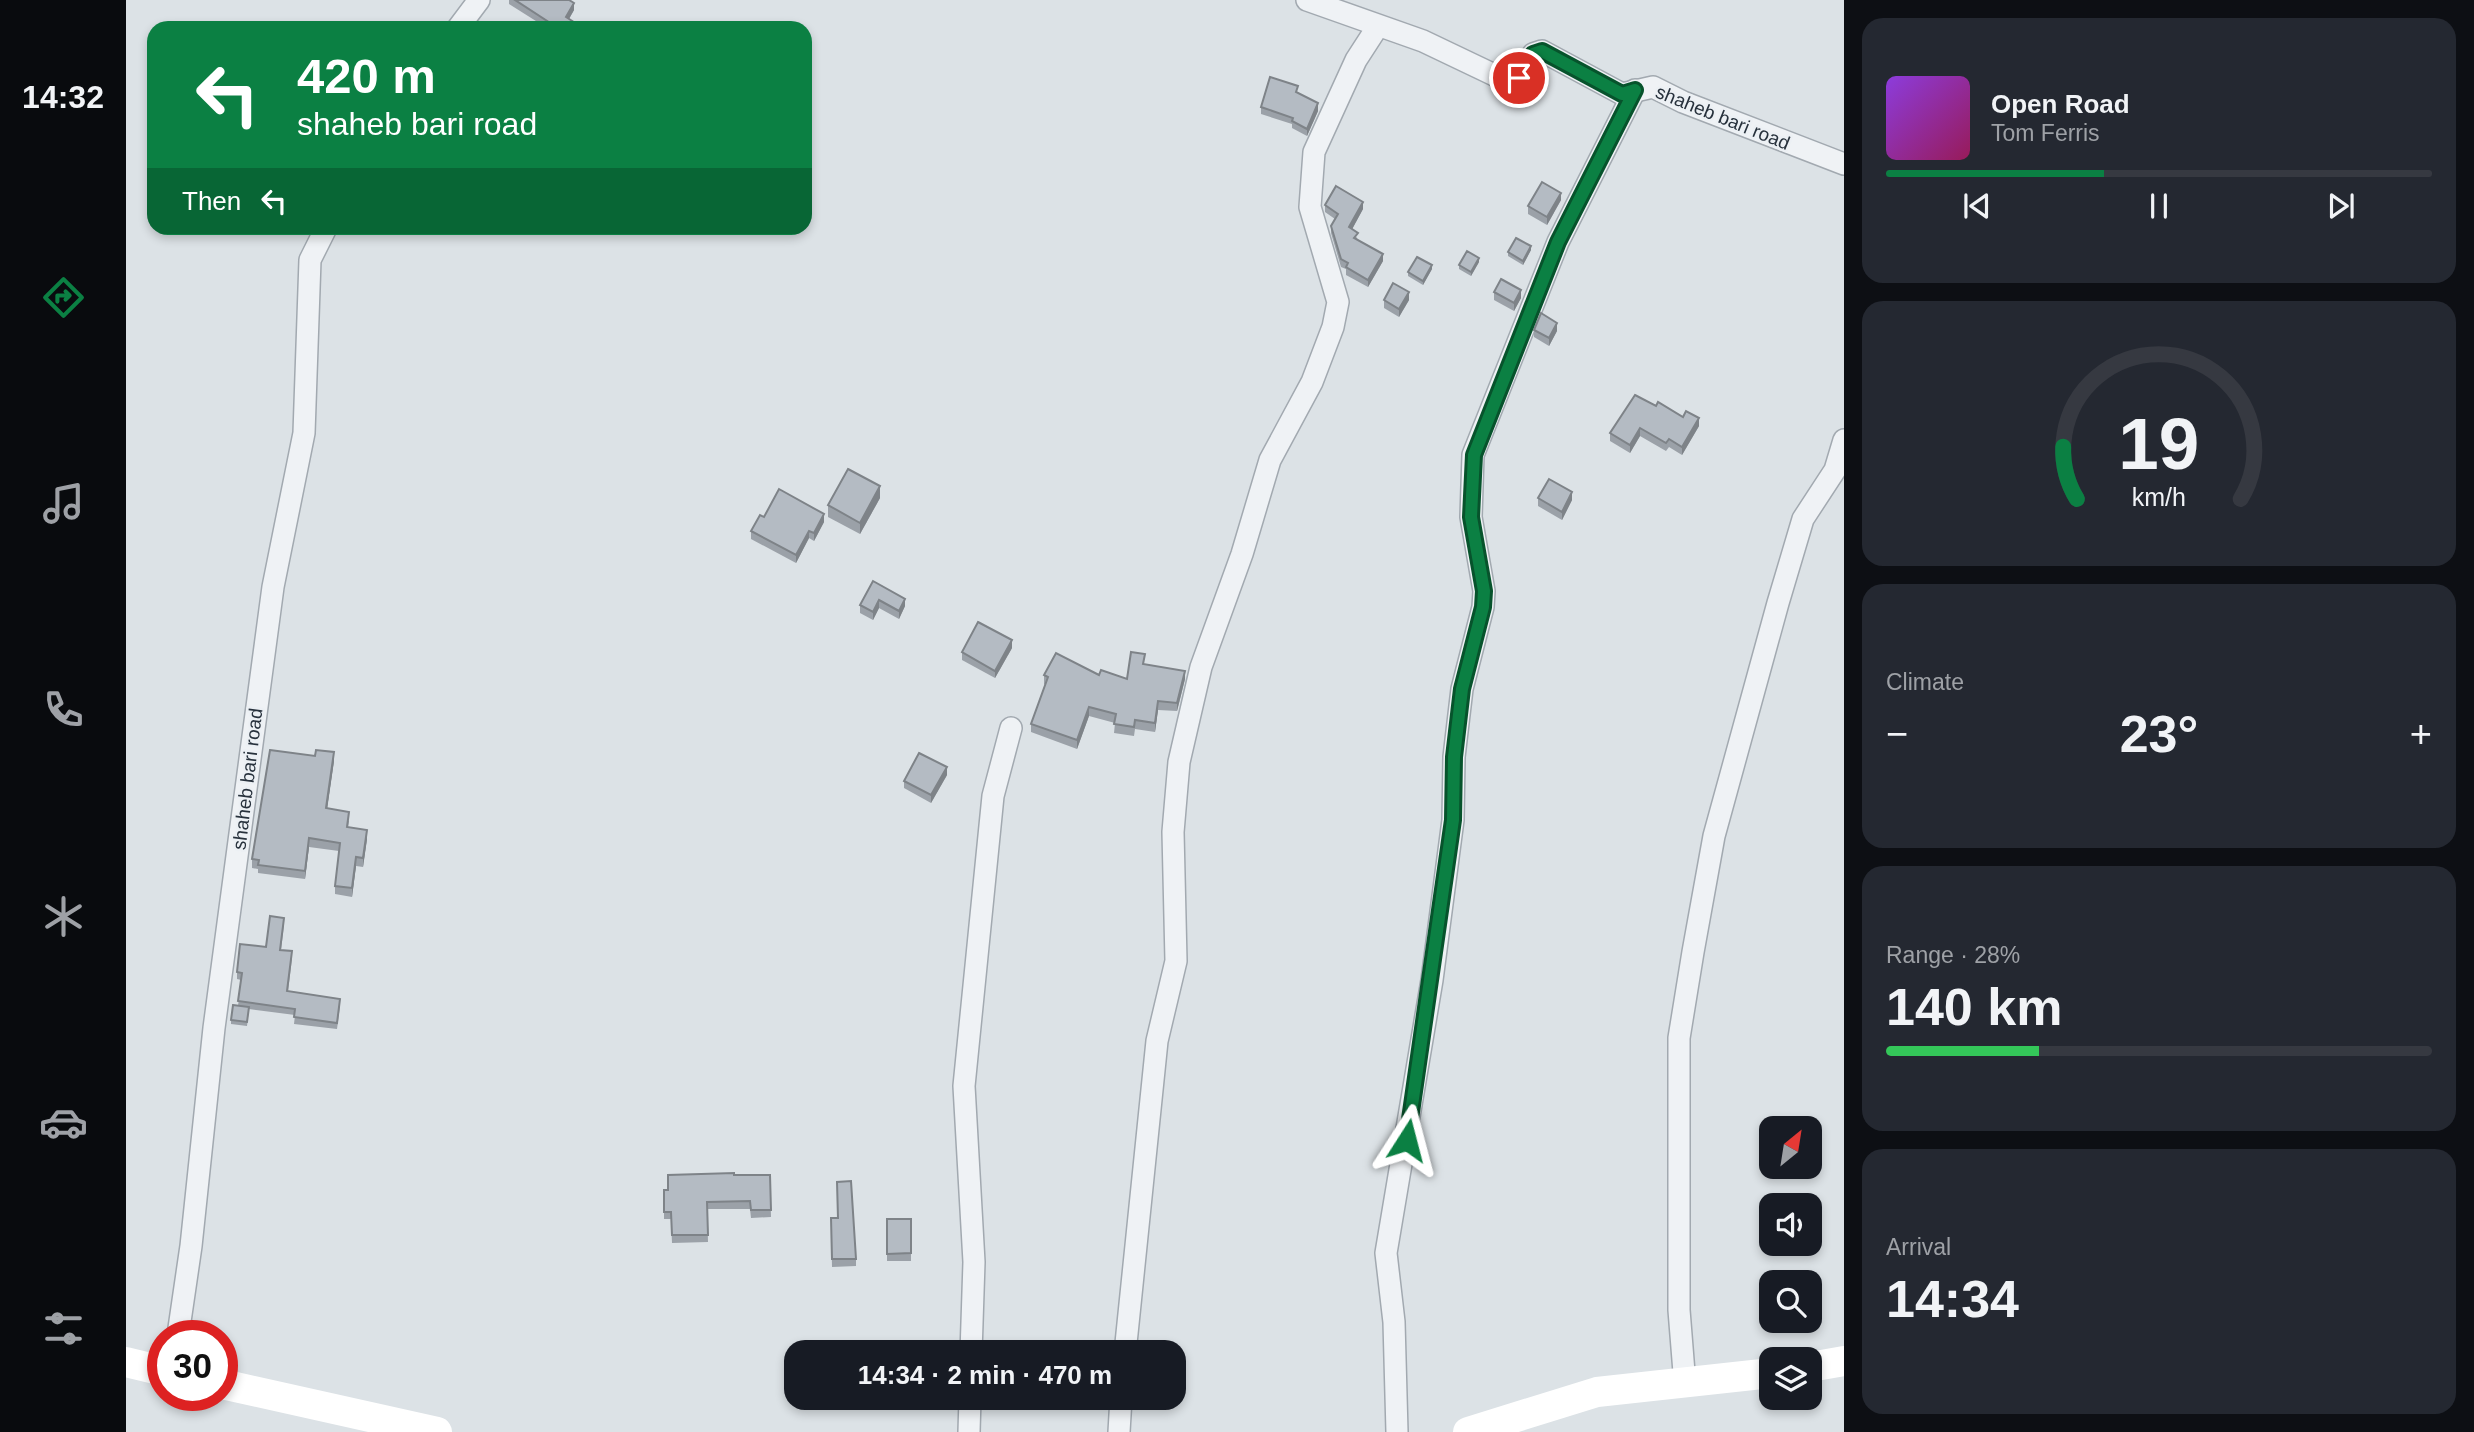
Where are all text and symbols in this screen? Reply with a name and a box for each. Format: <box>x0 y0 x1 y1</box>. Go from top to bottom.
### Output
pin <box>1489 48 1549 108</box>
icon: left <box>182 49 273 140</box>
text: 420 m <box>297 49 436 103</box>
icon: arrive <box>1500 59 1538 97</box>
text: 14:32 <box>22 79 104 115</box>
street label: shaheb bari road <box>1653 81 1793 154</box>
text: Open Road <box>1991 89 2130 119</box>
text: shaheb bari road <box>297 106 537 142</box>
text: Tom Ferris <box>1991 120 2100 146</box>
icon: left <box>255 182 293 220</box>
text: Then <box>182 186 241 216</box>
icon: previous <box>1958 187 1996 225</box>
icon: pause <box>2140 187 2178 225</box>
icon: next <box>2322 187 2360 225</box>
icon: directions <box>39 273 88 322</box>
text: 19 <box>2119 404 2199 485</box>
icon: music <box>39 479 88 528</box>
text: km/h <box>2132 483 2186 511</box>
text: Climate <box>1886 669 1964 695</box>
icon: phone <box>39 685 88 734</box>
text: 23° <box>2120 705 2198 763</box>
street label: shaheb bari road <box>228 707 267 851</box>
text: − <box>1886 713 1908 755</box>
text: + <box>2410 713 2432 755</box>
icon: climate <box>39 892 88 941</box>
text: Range · 28% <box>1886 942 2020 968</box>
text: 140 km <box>1886 978 2062 1036</box>
icon: car <box>39 1098 88 1147</box>
position arrow <box>1370 1103 1444 1177</box>
north arrow <box>1759 1116 1822 1180</box>
map controls <box>1759 1116 1822 1410</box>
button: sound <box>1759 1193 1822 1256</box>
text: Arrival <box>1886 1234 1951 1260</box>
button: search <box>1759 1270 1822 1333</box>
text: 14:34 <box>1886 1270 2019 1328</box>
icon: filters <box>39 1304 88 1353</box>
speed limit sign: 30 <box>147 1320 238 1411</box>
button: layers <box>1759 1347 1822 1410</box>
text: 14:34 · 2 min · 470 m <box>858 1360 1112 1390</box>

